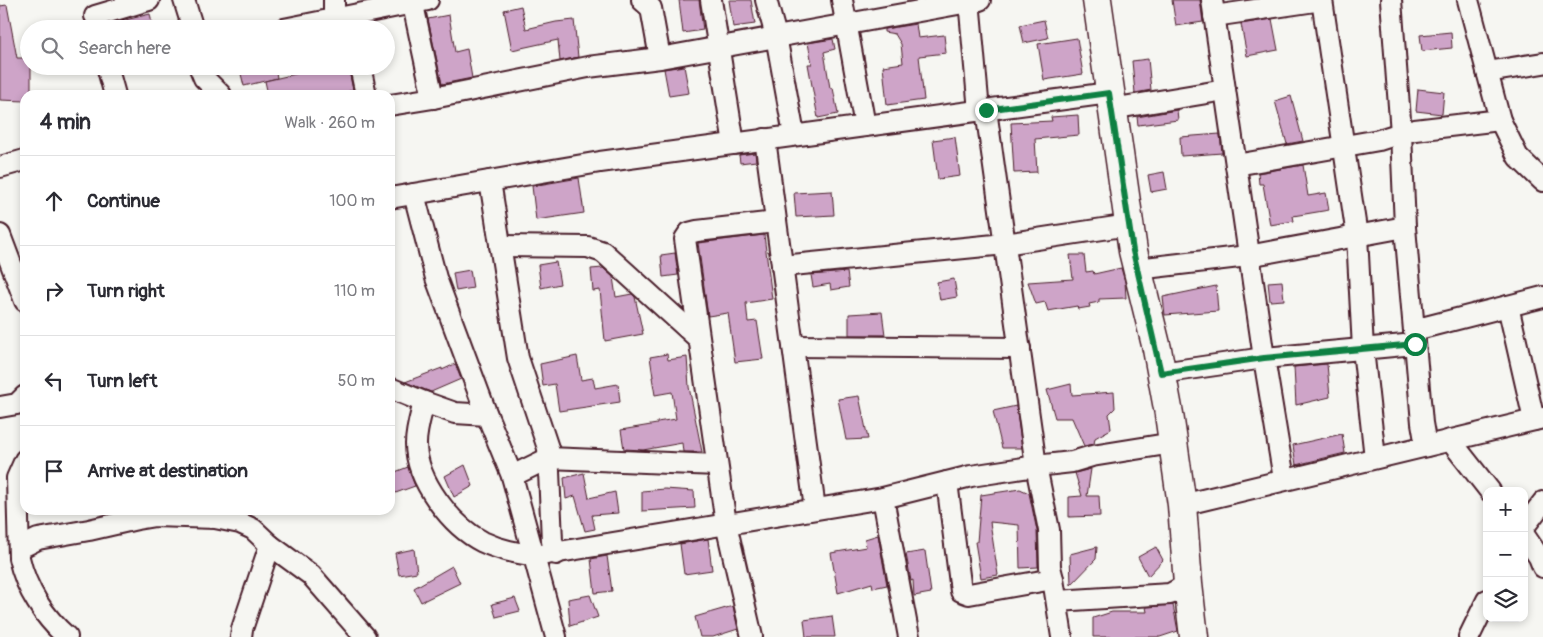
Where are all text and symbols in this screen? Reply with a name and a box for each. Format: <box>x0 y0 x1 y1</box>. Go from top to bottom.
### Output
search box <box>20 20 395 75</box>
icon: search <box>38 34 66 62</box>
text: Search here <box>78 36 171 60</box>
route end <box>975 99 998 122</box>
text: 4 min <box>40 109 91 136</box>
text: Walk · 260 m <box>284 113 375 133</box>
icon: ahead <box>40 187 68 215</box>
text: Continue <box>87 189 160 213</box>
text: 100 m <box>329 191 375 211</box>
icon: right <box>40 277 68 305</box>
text: Turn right <box>87 279 165 303</box>
text: 110 m <box>334 281 375 301</box>
route start <box>1404 333 1427 356</box>
icon: left <box>40 367 68 395</box>
text: Turn left <box>87 369 157 393</box>
text: 50 m <box>338 371 375 391</box>
icon: arrive <box>40 457 68 485</box>
text: Arrive at destination <box>87 459 248 483</box>
map controls <box>1483 487 1528 622</box>
button: + <box>1483 487 1528 532</box>
button: − <box>1483 532 1528 577</box>
button: layers <box>1483 577 1528 622</box>

